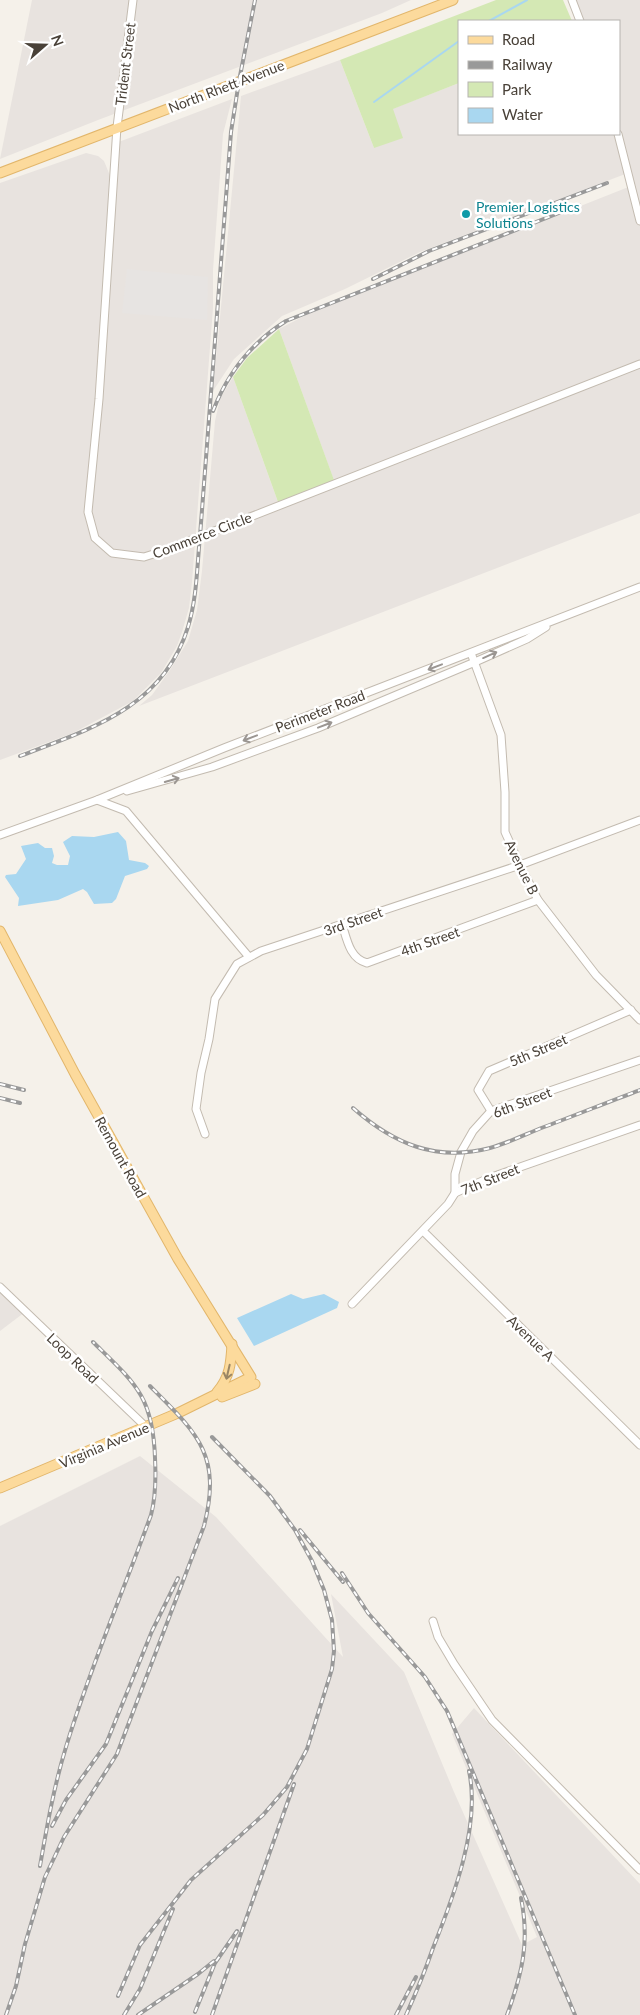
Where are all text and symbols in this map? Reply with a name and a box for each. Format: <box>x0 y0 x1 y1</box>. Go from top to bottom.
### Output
north arrow <box>20 20 70 70</box>
legend <box>458 20 620 135</box>
street label: Trident Street <box>111 21 139 107</box>
text: Road <box>502 30 535 48</box>
text: N <box>48 32 68 48</box>
text: Railway <box>502 55 553 73</box>
street label: North Rhett Avenue <box>166 56 286 116</box>
text: Park <box>502 80 532 98</box>
text: Water <box>502 105 543 123</box>
place label: Premier Logistics Solutions <box>476 198 580 231</box>
marker: Premier Logistics Solutions <box>460 208 472 220</box>
street label: Commerce Circle <box>150 508 254 562</box>
one-way arrow <box>482 650 497 660</box>
one-way arrow <box>427 663 443 672</box>
street label: Perimeter Road <box>273 686 367 736</box>
one-way arrow <box>316 720 332 729</box>
one-way arrow <box>243 734 259 743</box>
one-way arrow <box>163 774 179 784</box>
street label: Avenue B <box>501 837 543 897</box>
street label: 3rd Street <box>321 903 385 939</box>
street label: 4th Street <box>398 923 462 959</box>
street label: 5th Street <box>506 1030 570 1070</box>
street label: 6th Street <box>490 1083 554 1121</box>
street label: Remount Road <box>92 1113 150 1201</box>
street label: 7th Street <box>458 1160 522 1198</box>
street label: Avenue A <box>504 1311 558 1365</box>
street label: Loop Road <box>44 1329 102 1387</box>
one-way arrow <box>223 1363 232 1379</box>
street label: Virginia Avenue <box>56 1418 152 1472</box>

